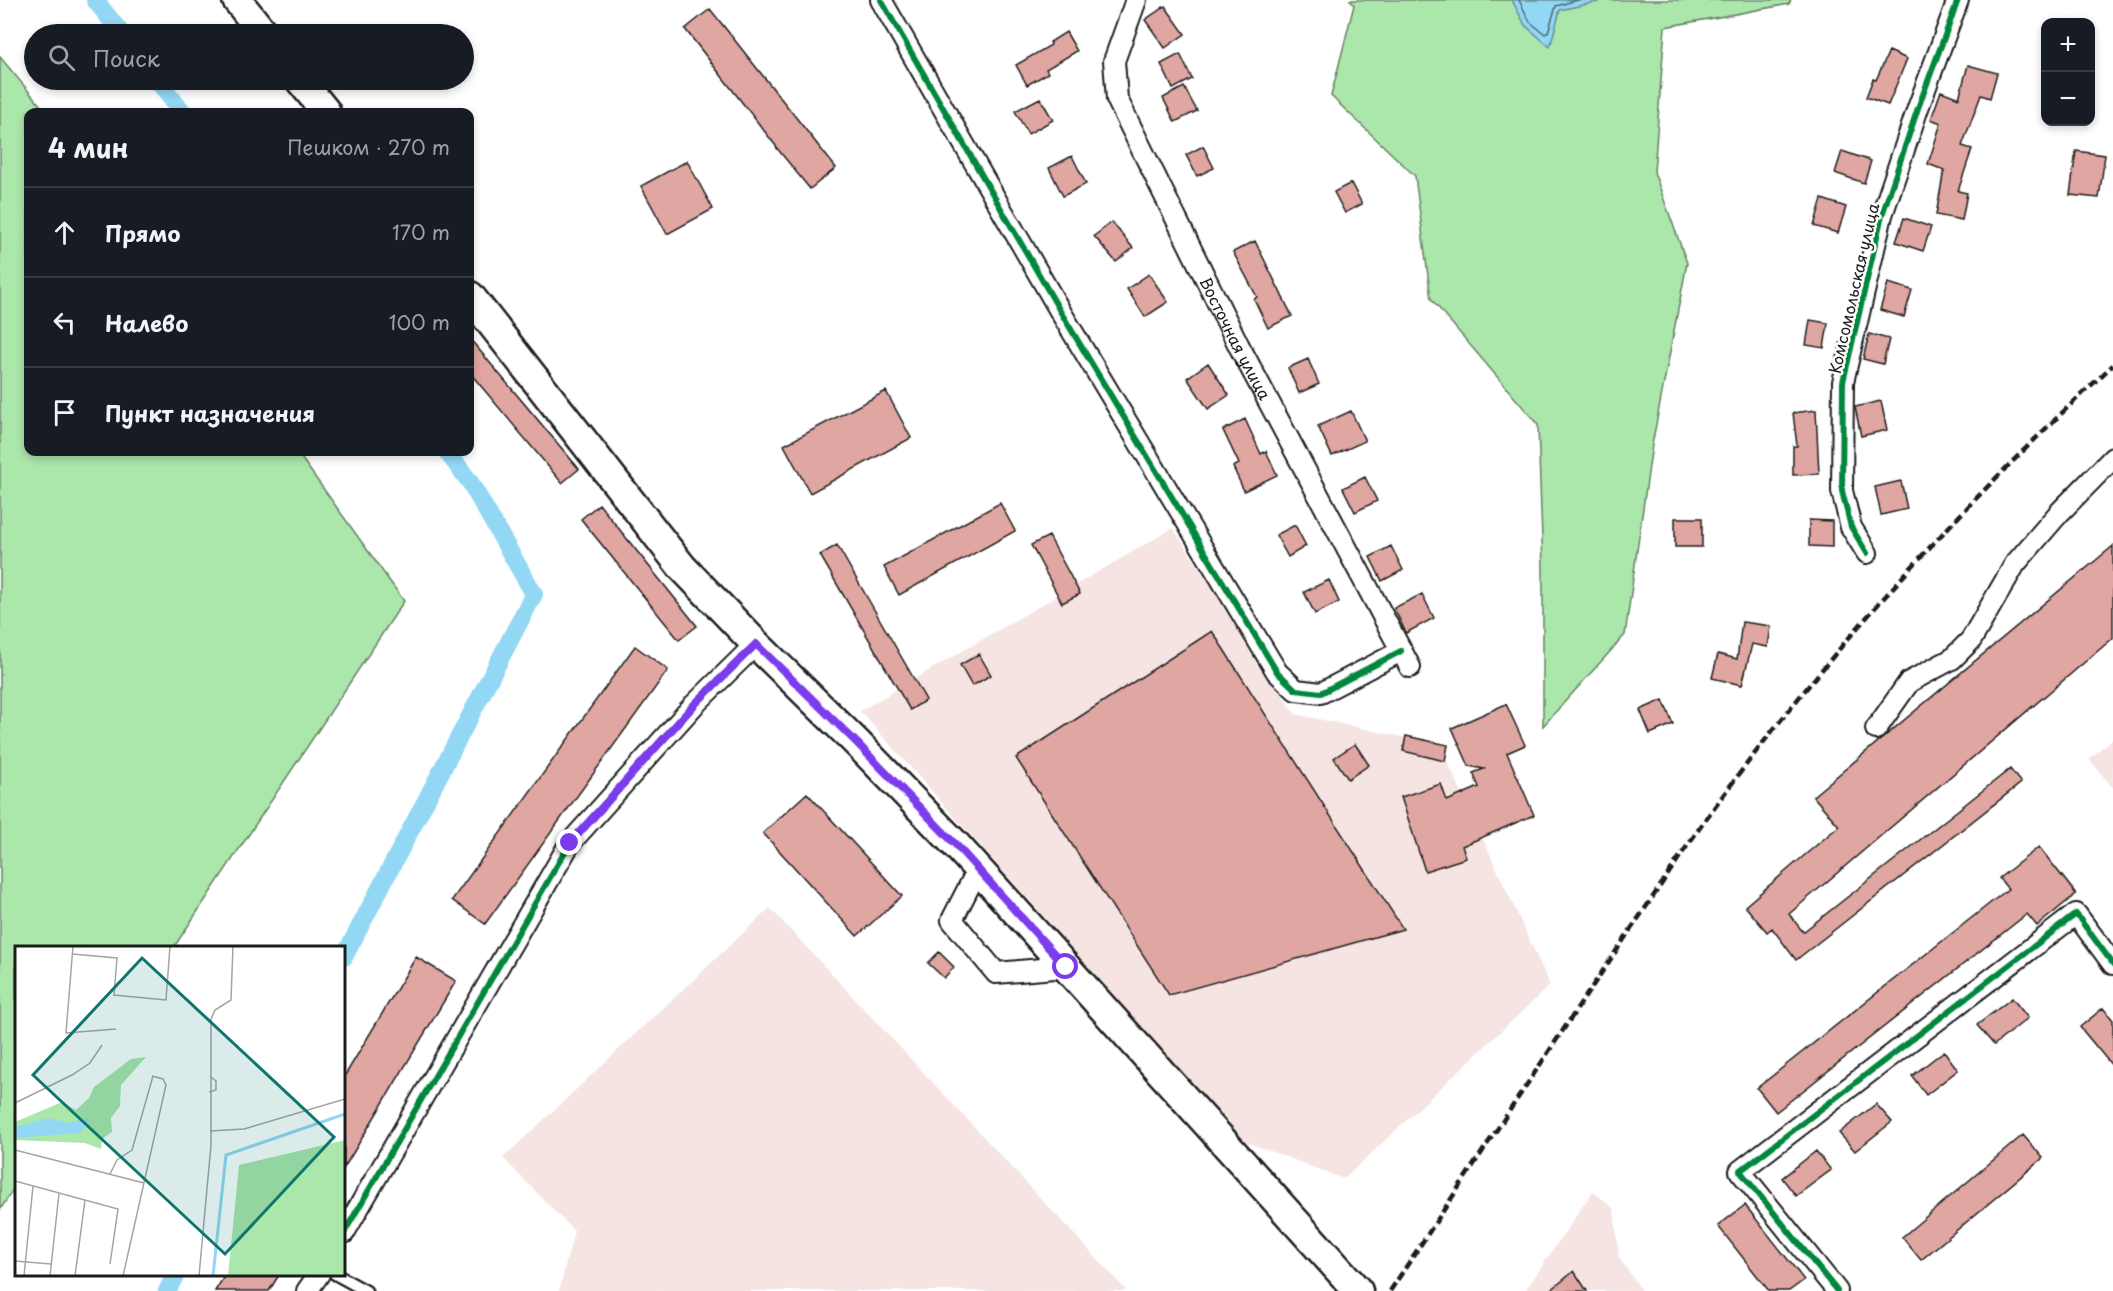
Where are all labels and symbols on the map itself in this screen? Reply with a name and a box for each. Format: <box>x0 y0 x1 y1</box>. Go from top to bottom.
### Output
street label: Комсомольская улица <box>1822 200 1884 376</box>
street label: Восточная улица <box>1195 273 1277 404</box>
route end <box>556 829 582 855</box>
inset map <box>15 946 345 1276</box>
route start <box>1052 953 1078 979</box>

